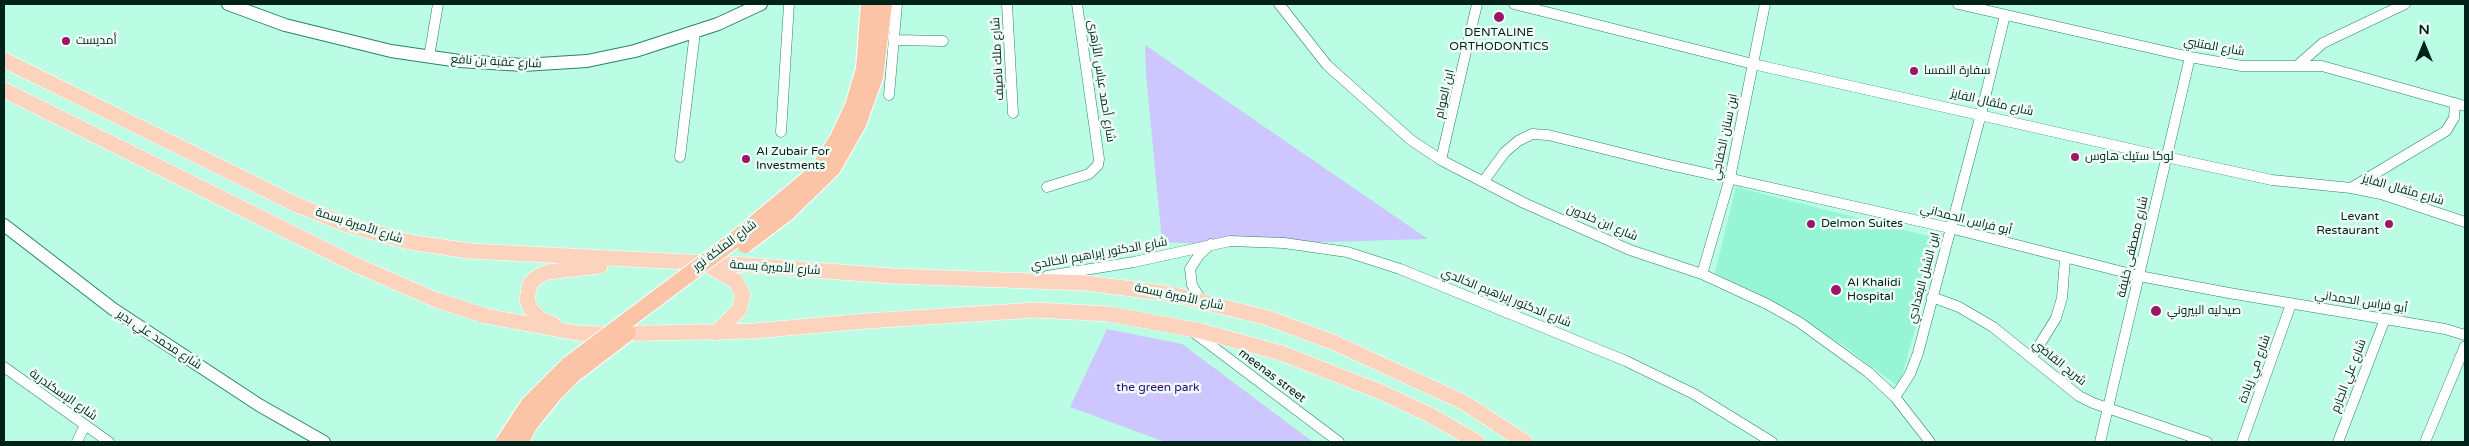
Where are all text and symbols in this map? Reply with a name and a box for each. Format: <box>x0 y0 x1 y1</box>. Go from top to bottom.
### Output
marker: DENTALINE ORTHODONTICS <box>1492 10 1506 24</box>
street label: شارع ملك ناصيف <box>989 17 1007 101</box>
street label: شارع أحمد عباس الأزهرى <box>1084 19 1118 143</box>
north arrow <box>2399 20 2449 70</box>
text: N <box>2418 21 2430 38</box>
place label: DENTALINE ORTHODONTICS <box>1449 26 1549 54</box>
place label: أمديست <box>76 34 117 48</box>
marker: أمديست <box>60 35 72 47</box>
street label: شارع المتنبي <box>2183 35 2245 59</box>
street label: شارع عقبة بن نافع <box>450 52 542 72</box>
place label: سفارة النمسا <box>1924 64 1990 78</box>
marker: سفارة النمسا <box>1908 65 1920 77</box>
street label: ابن العوام <box>1432 68 1458 120</box>
street label: شارع مثقال الفايز <box>1949 86 2035 120</box>
street label: ابن سنان الخفاجي <box>1709 92 1741 182</box>
place label: Al Zubair For Investments <box>756 145 830 173</box>
place label: لوكا ستيك هاوس <box>2085 150 2173 164</box>
marker: لوكا ستيك هاوس <box>2069 151 2081 163</box>
marker: Al Zubair For Investments <box>740 153 752 165</box>
street label: شارع مثقال الفايز <box>2360 171 2446 209</box>
street label: شارع مصطفى خليفة <box>2114 195 2152 299</box>
street label: شارع ابن خلدون <box>1564 202 1640 244</box>
street label: أبو فراس الحمداني <box>1919 202 2013 238</box>
street label: شارع الأميرة بسمة <box>314 205 404 247</box>
place label: Levant Restaurant <box>2316 210 2379 238</box>
street label: شارع الملكة نور <box>690 217 760 275</box>
place label: Delmon Suites <box>1821 217 1903 231</box>
marker: Delmon Suites <box>1805 218 1817 230</box>
marker: Levant Restaurant <box>2383 218 2395 230</box>
street label: ابن الشبل البغدادي <box>1905 231 1943 325</box>
street label: شارع الدكتور إبراهيم الخالدي <box>1029 235 1169 273</box>
street label: شارع الأميرة بسمة <box>729 258 821 278</box>
street label: شارع الدكتور إبراهيم الخالدي <box>1439 265 1573 331</box>
place label: Al Khalidi Hospital <box>1847 276 1901 304</box>
street label: شارع الأميرة بسمة <box>1133 281 1225 313</box>
marker: Al Khalidi Hospital <box>1829 283 1843 297</box>
street label: أبو فراس الحمداني <box>2314 288 2408 316</box>
marker: صيدليه البيروني <box>2149 304 2163 318</box>
place label: صيدليه البيروني <box>2167 304 2241 318</box>
street label: شارع محمد علي بدير <box>114 307 204 373</box>
street label: شارع مي زيادة <box>2236 333 2274 405</box>
street label: شريح القاضي <box>2029 337 2089 389</box>
street label: شارع علي الجارم <box>2328 337 2370 415</box>
street label: meenas street <box>1236 346 1308 406</box>
street label: شارع الإسكندرية <box>26 366 100 424</box>
park label: the green park <box>1116 381 1200 395</box>

